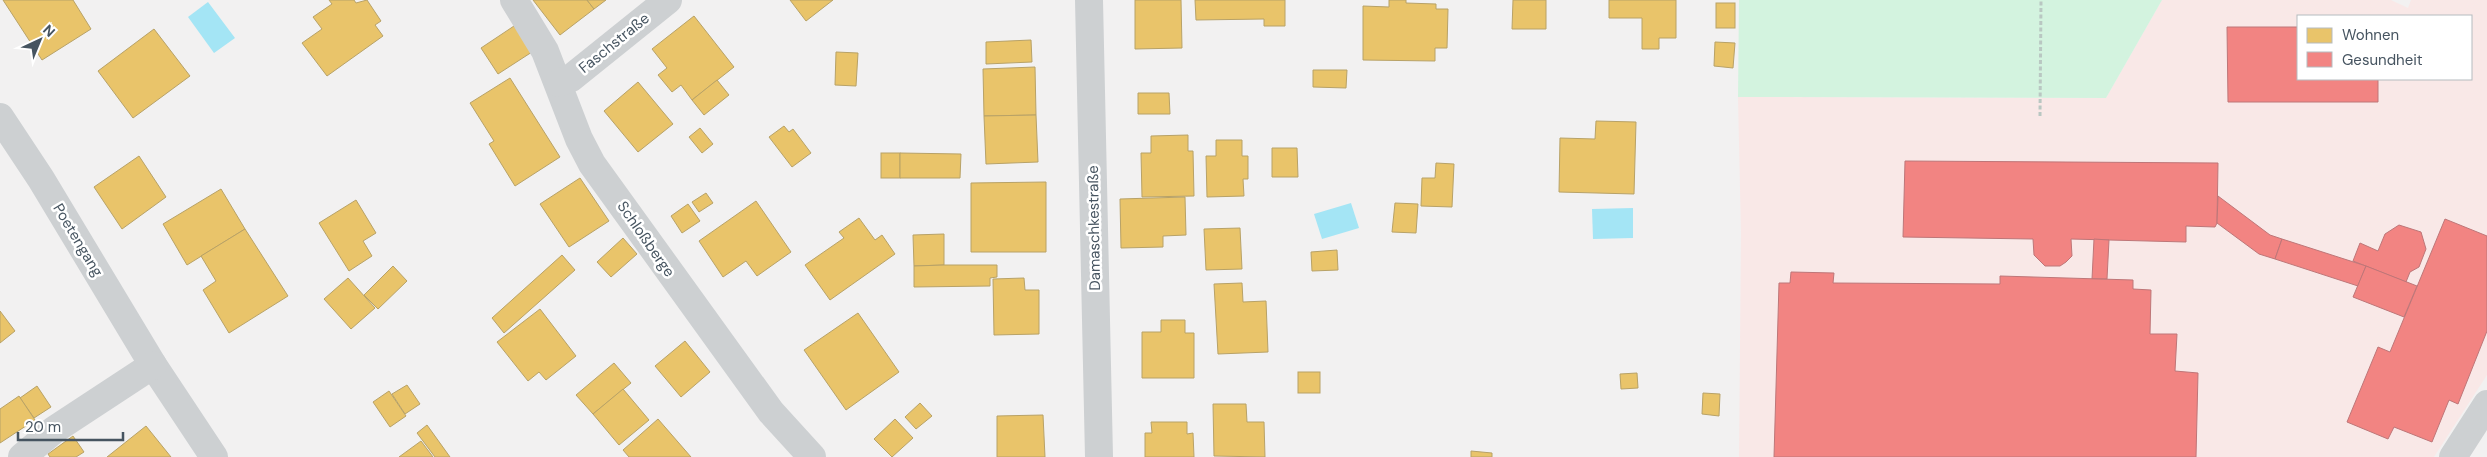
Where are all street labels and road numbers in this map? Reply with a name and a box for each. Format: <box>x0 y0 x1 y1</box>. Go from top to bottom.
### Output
street label: Faschstraße <box>575 8 653 78</box>
street label: Damaschkestraße <box>1083 165 1105 291</box>
street label: Schloßberge <box>613 197 679 281</box>
street label: Poetengang <box>48 200 108 280</box>

